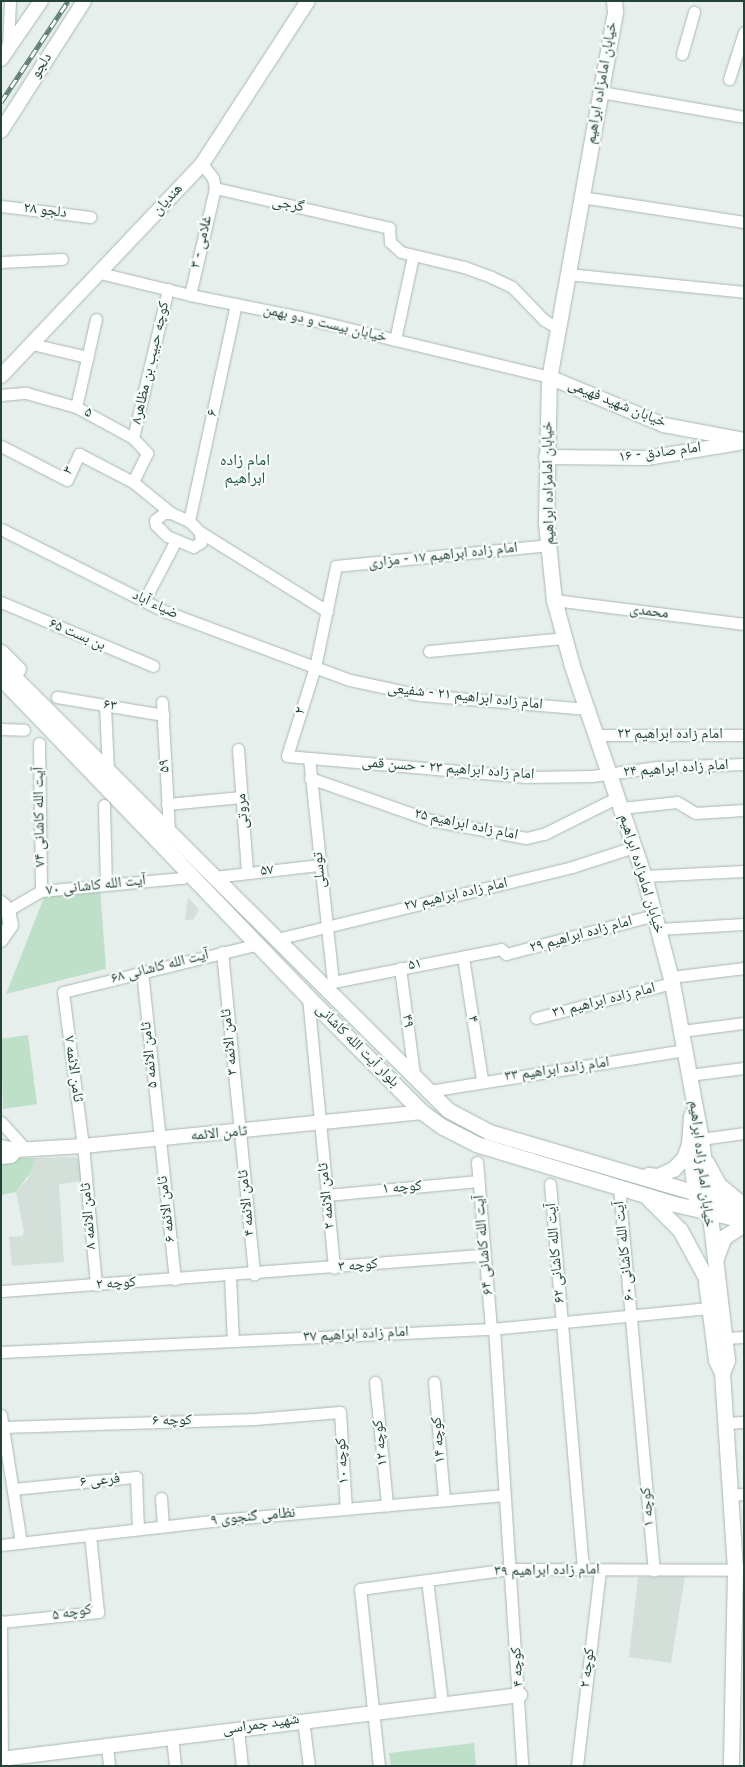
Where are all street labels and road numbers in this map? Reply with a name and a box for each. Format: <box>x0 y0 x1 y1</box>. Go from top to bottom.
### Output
street label: خیابان امامزاده ابراهیم <box>582 20 622 146</box>
street label: دلجو <box>27 50 57 82</box>
street label: هندیان <box>149 180 187 220</box>
street label: گرجی <box>271 193 305 217</box>
street label: دلجو ۲۸ <box>22 199 68 223</box>
street label: ۳ - غلامی <box>187 214 217 270</box>
street label: کوچه حبیب بن مظاهر۸ <box>128 300 174 426</box>
street label: خیابان بیست و دو بهمن <box>261 301 389 347</box>
street label: خیابان شهید فهیمی <box>565 376 669 432</box>
street label: ۵ <box>81 403 95 423</box>
street label: ۶ <box>203 408 223 418</box>
street label: خیابان امامزاده ابراهیم <box>539 421 559 545</box>
street label: ۱۶ - امام صادق <box>618 439 702 467</box>
street label: ۳ <box>60 463 78 479</box>
street label: امام زاده ابراهیم ۱۷ - مزاری <box>367 539 519 573</box>
street label: ضیاء آباد <box>129 587 181 623</box>
street label: محمدی <box>628 601 670 623</box>
street label: بن بست ۶۵ <box>46 615 108 655</box>
street label: امام زاده ابراهیم ۲۱ - شفیعی <box>386 680 544 714</box>
street label: ۶۳ <box>102 696 118 716</box>
street label: ۲ <box>291 705 311 717</box>
street label: امام زاده ابراهیم ۲۲ <box>617 726 723 744</box>
street label: امام زاده ابراهیم ۲۳ - حسن قمی <box>361 754 535 784</box>
street label: امام زاده ابراهیم ۲۴ <box>623 756 729 782</box>
street label: ۵۹ <box>156 759 174 773</box>
street label: آیت الله کاشانی ۷۴ <box>30 767 50 867</box>
street label: مروتی <box>233 793 253 829</box>
street label: امام زاده ابراهیم ۲۵ <box>413 805 519 845</box>
street label: خیابان امامزاده ابراهیم <box>614 812 668 936</box>
street label: توسلی <box>309 851 331 889</box>
street label: ۵۷ <box>259 861 275 881</box>
street label: آیت الله کاشانی ۷۰ <box>45 872 147 900</box>
street label: امام زاده ابراهیم ۲۷ <box>403 874 509 916</box>
street label: امام زاده ابراهیم ۲۹ <box>528 913 634 957</box>
street label: آیت الله کاشانی ۶۸ <box>109 946 211 988</box>
street label: ۵۱ <box>407 955 423 975</box>
street label: امام زاده ابراهیم ۳۱ <box>551 980 657 1022</box>
street label: بلوار آیت الله کاشانی <box>311 1000 403 1092</box>
street label: ثامن الائمه ۳ <box>218 1008 242 1076</box>
street label: ۴۹ <box>397 1013 417 1029</box>
street label: ۴ <box>463 1014 481 1024</box>
street label: ثامن الائمه ۵ <box>138 1021 162 1089</box>
street label: ثامن الائمه ۷ <box>59 1035 87 1103</box>
street label: امام زاده ابراهیم ۳۳ <box>503 1054 611 1086</box>
street label: خیابان امام زاده ابراهیم <box>684 1100 718 1228</box>
street label: ثامن الائمه <box>190 1123 248 1145</box>
street label: ثامن الائمه ۲ <box>315 1162 339 1230</box>
street label: ثامن الائمه ۴ <box>235 1169 259 1237</box>
street label: ثامن الائمه ۶ <box>154 1175 180 1243</box>
street label: کوچه ۱ <box>381 1177 423 1199</box>
street label: ثامن الائمه ۸ <box>77 1182 101 1250</box>
street label: آیت الله کاشانی ۶۴ <box>471 1194 497 1296</box>
street label: آیت الله کاشانی ۶۰ <box>611 1200 639 1302</box>
street label: آیت الله کاشانی ۶۲ <box>543 1202 569 1304</box>
street label: کوچه ۳ <box>337 1255 379 1277</box>
street label: کوچه ۲ <box>96 1274 136 1294</box>
street label: امام زاده ابراهیم ۳۷ <box>303 1323 409 1347</box>
street label: کوچه ۶ <box>152 1412 192 1430</box>
street label: کوچه ۱۴ <box>428 1416 450 1464</box>
street label: کوچه ۱۲ <box>370 1419 392 1467</box>
street label: کوچه ۱۰ <box>332 1437 354 1485</box>
street label: فرعی ۶ <box>79 1470 121 1492</box>
street label: کوچه ۱ <box>637 1486 659 1528</box>
street label: نظامی گنجوی ۹ <box>210 1504 296 1530</box>
street label: امام زاده ابراهیم ۳۹ <box>494 1561 600 1581</box>
street label: کوچه ۵ <box>51 1601 93 1625</box>
street label: کوچه ۴ <box>508 1647 528 1687</box>
street label: کوچه ۲ <box>577 1647 599 1689</box>
street label: شهید جمراسی <box>222 1711 300 1739</box>

